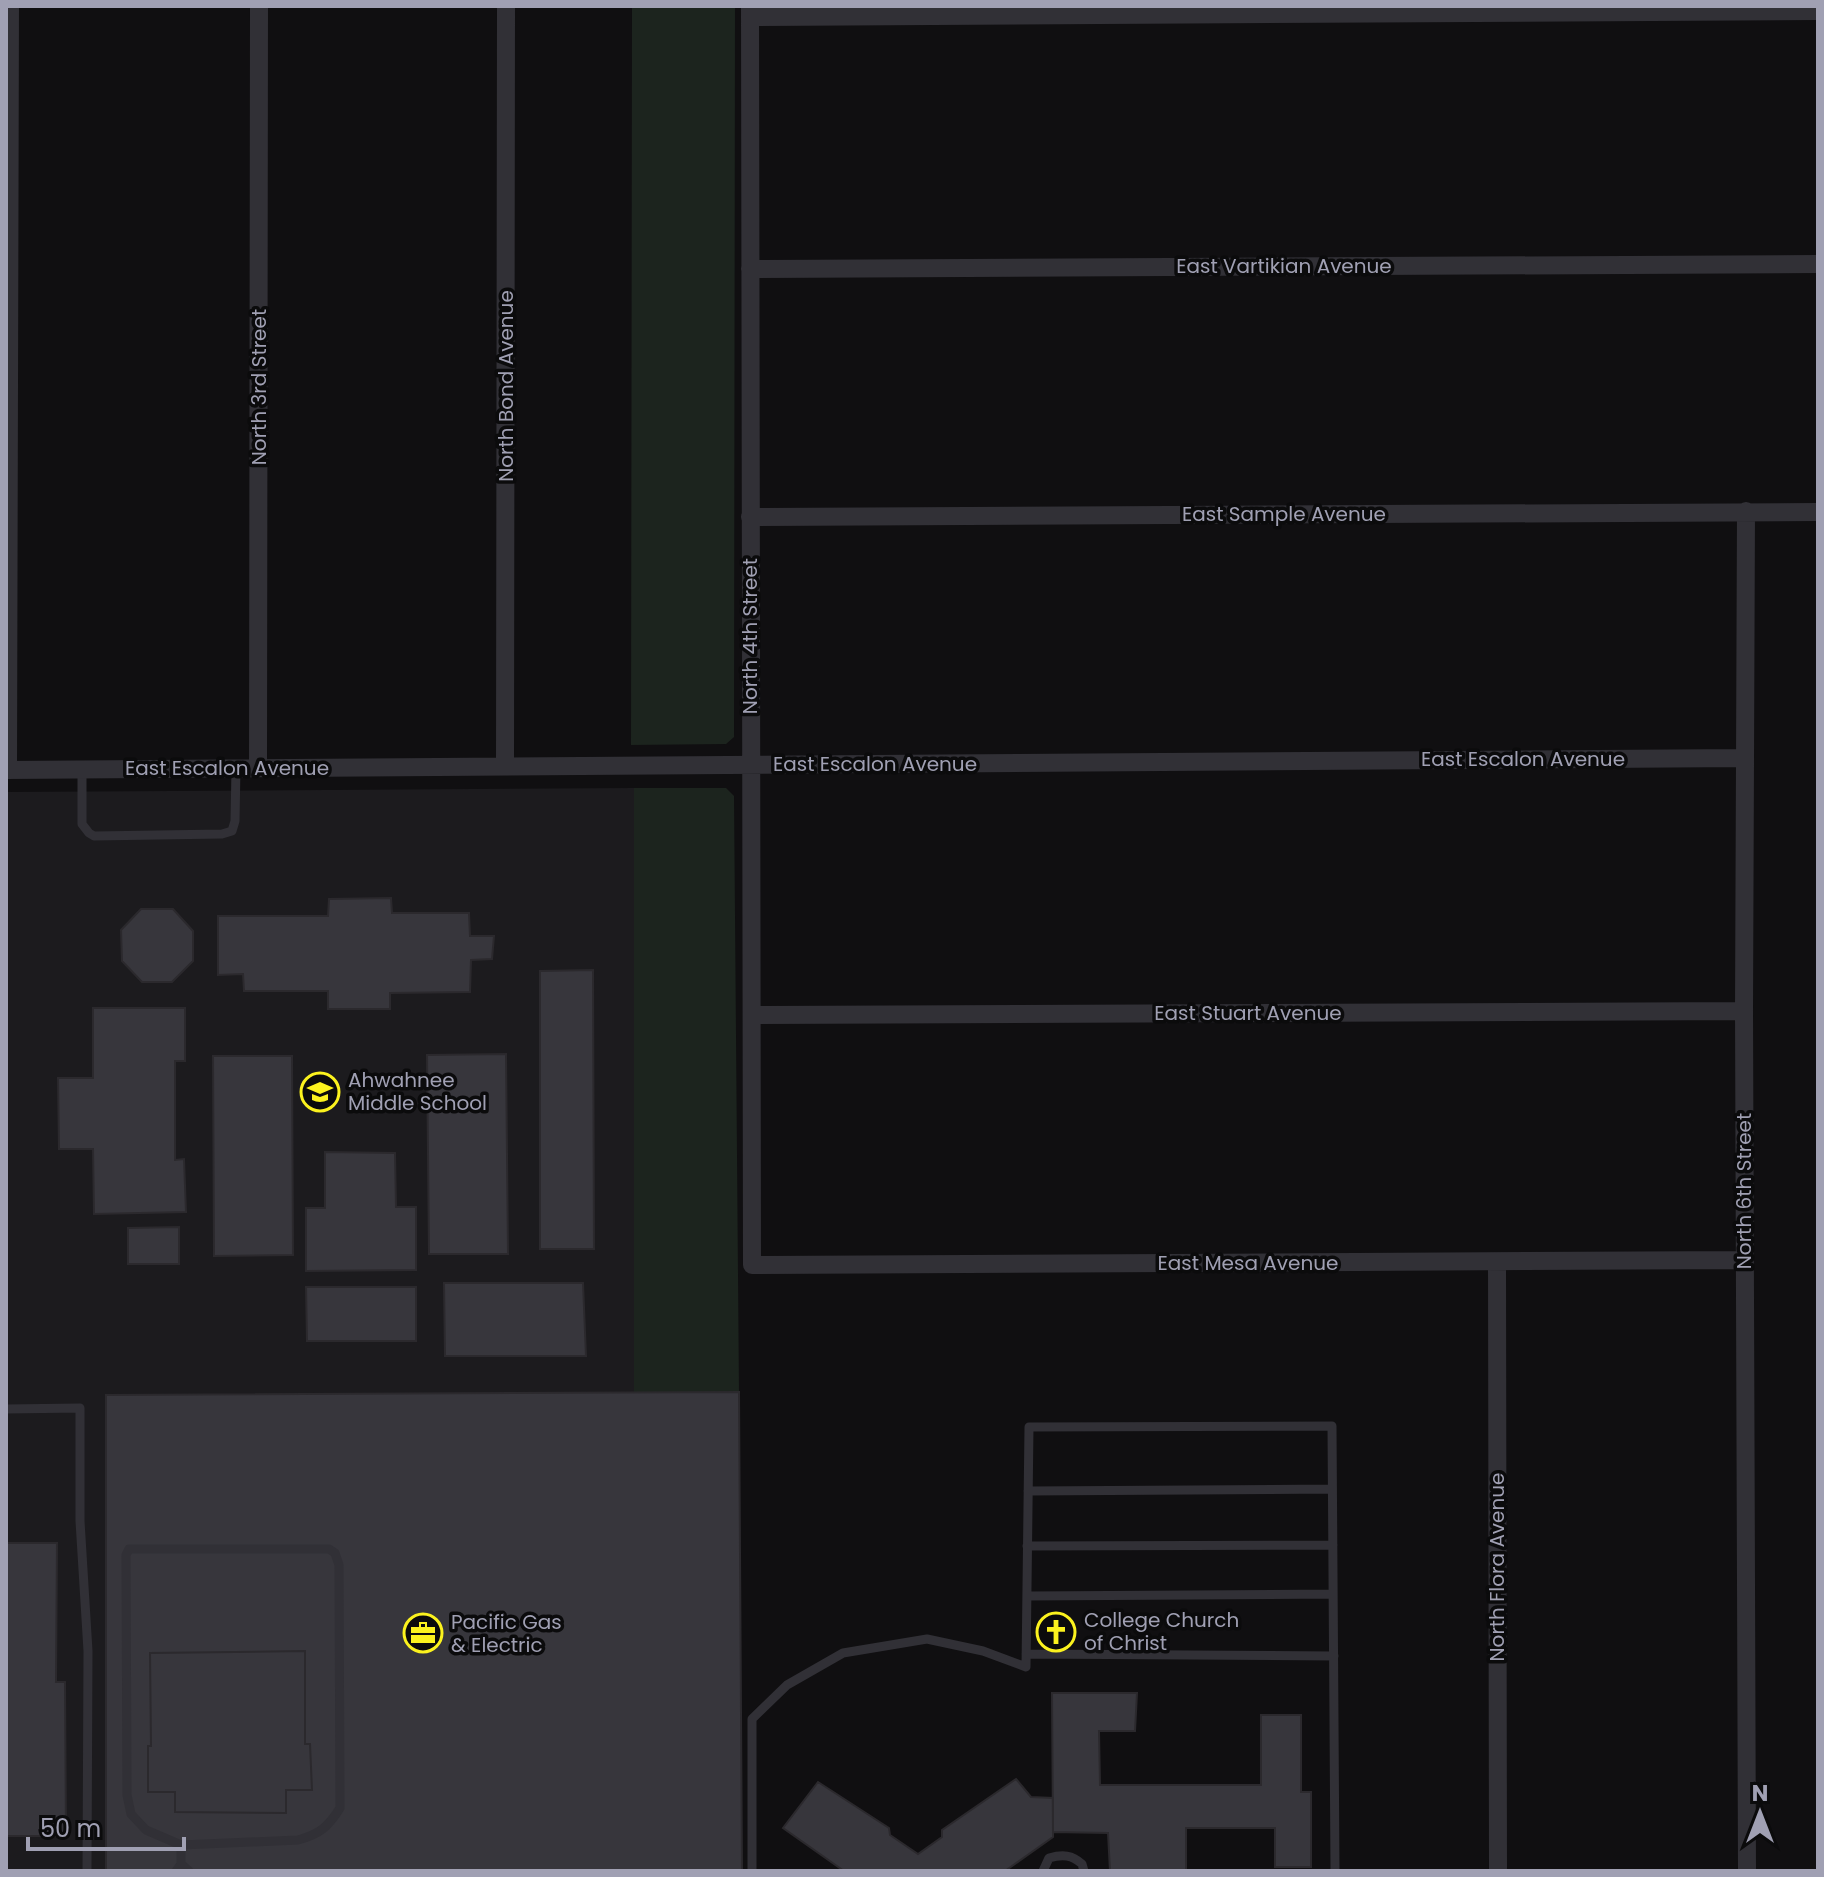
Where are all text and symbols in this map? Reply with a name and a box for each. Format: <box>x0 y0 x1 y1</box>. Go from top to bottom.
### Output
street label: East Vartikian Avenue <box>1176 252 1392 280</box>
street label: North Bond Avenue <box>492 290 520 482</box>
street label: North 3rd Street <box>245 309 273 465</box>
street label: East Sample Avenue <box>1182 500 1386 528</box>
street label: North 4th Street <box>736 558 764 714</box>
street label: East Escalon Avenue <box>1421 745 1625 773</box>
street label: East Escalon Avenue <box>773 750 977 778</box>
street label: East Escalon Avenue <box>125 754 329 782</box>
street label: East Stuart Avenue <box>1154 999 1342 1027</box>
place label: Ahwahnee Middle School <box>348 1066 487 1117</box>
school or university icon: Ahwahnee Middle School <box>299 1071 341 1113</box>
street label: North 6th Street <box>1730 1113 1758 1269</box>
street label: East Mesa Avenue <box>1158 1249 1338 1277</box>
street label: North Flora Avenue <box>1483 1473 1511 1661</box>
place label: College Church of Christ <box>1084 1606 1239 1657</box>
place label: Pacific Gas & Electric <box>451 1608 562 1659</box>
church icon: College Church of Christ <box>1035 1611 1077 1653</box>
office icon: Pacific Gas & Electric <box>402 1612 444 1654</box>
north arrow <box>1720 1773 1800 1853</box>
text: N <box>1752 1778 1768 1809</box>
scale bar <box>28 1801 184 1851</box>
text: 50 m <box>40 1812 101 1845</box>

